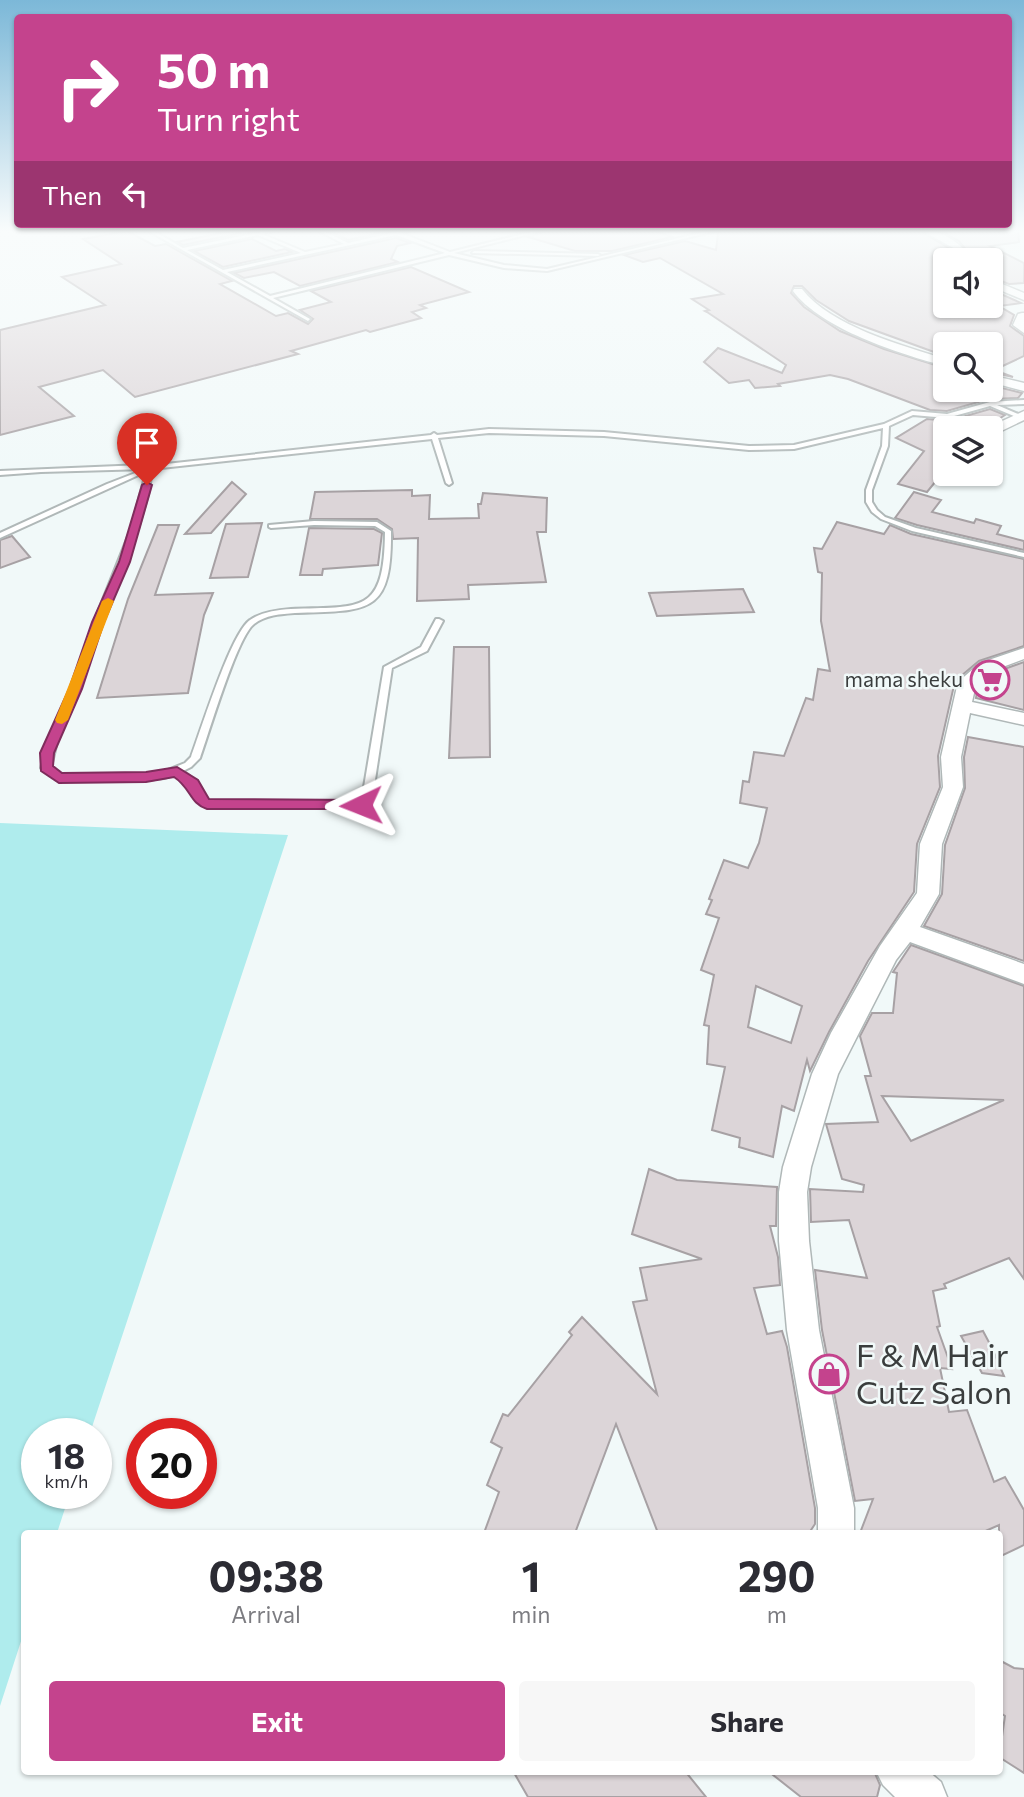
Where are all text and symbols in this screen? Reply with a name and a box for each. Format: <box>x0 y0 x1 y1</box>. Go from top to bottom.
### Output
text: 50 m <box>157 38 270 98</box>
icon: right <box>42 42 133 133</box>
text: Turn right <box>157 98 300 138</box>
icon: left <box>116 175 154 213</box>
text: Then <box>42 179 102 210</box>
map controls <box>933 248 1003 486</box>
button: sound <box>933 248 1003 318</box>
button: search <box>933 332 1003 402</box>
pin <box>117 413 177 485</box>
button: layers <box>933 416 1003 486</box>
icon: arrive <box>128 424 166 462</box>
supermarket icon: mama sheku <box>969 659 1011 701</box>
place label: mama sheku <box>845 666 963 691</box>
position arrow <box>324 768 398 842</box>
place label: F & M Hair Cutz Salon <box>856 1334 1012 1411</box>
shop icon: F & M Hair Cutz Salon <box>808 1353 850 1395</box>
speed limit sign: 20 <box>126 1418 217 1509</box>
text: 18 <box>48 1433 85 1476</box>
text: km/h <box>45 1470 88 1492</box>
text: 09:38 <box>208 1549 324 1601</box>
text: 1 <box>521 1549 540 1601</box>
text: 290 <box>738 1549 815 1601</box>
text: Arrival <box>231 1600 301 1628</box>
text: min <box>511 1600 551 1628</box>
text: m <box>767 1600 787 1628</box>
button: Exit <box>49 1681 505 1761</box>
button: Share <box>519 1681 975 1761</box>

